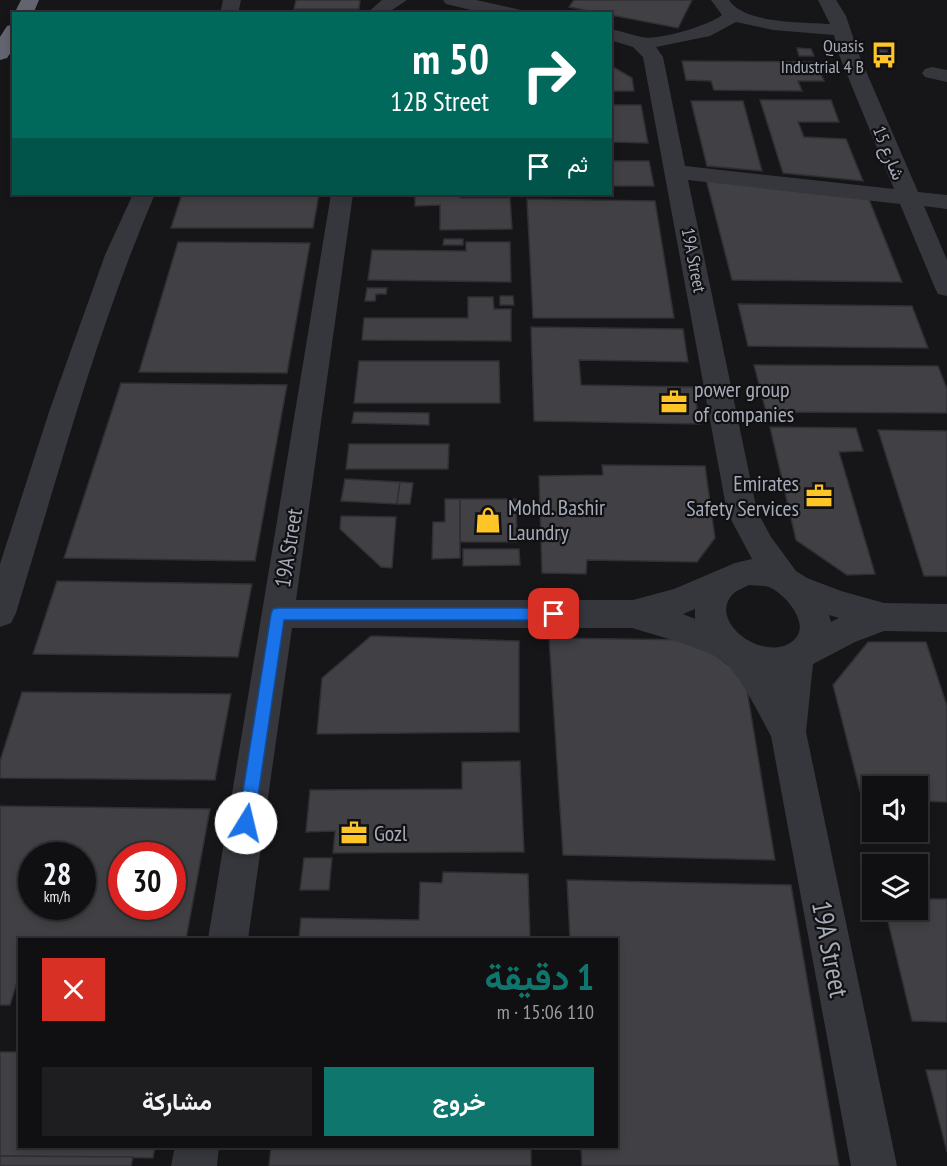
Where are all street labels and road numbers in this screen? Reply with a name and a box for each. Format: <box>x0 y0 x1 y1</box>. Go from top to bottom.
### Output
street label: شارع 15 <box>867 123 910 184</box>
street label: 19A Street <box>676 226 712 294</box>
street label: 19A Street <box>268 506 308 590</box>
street label: 19A Street <box>805 898 857 1001</box>

